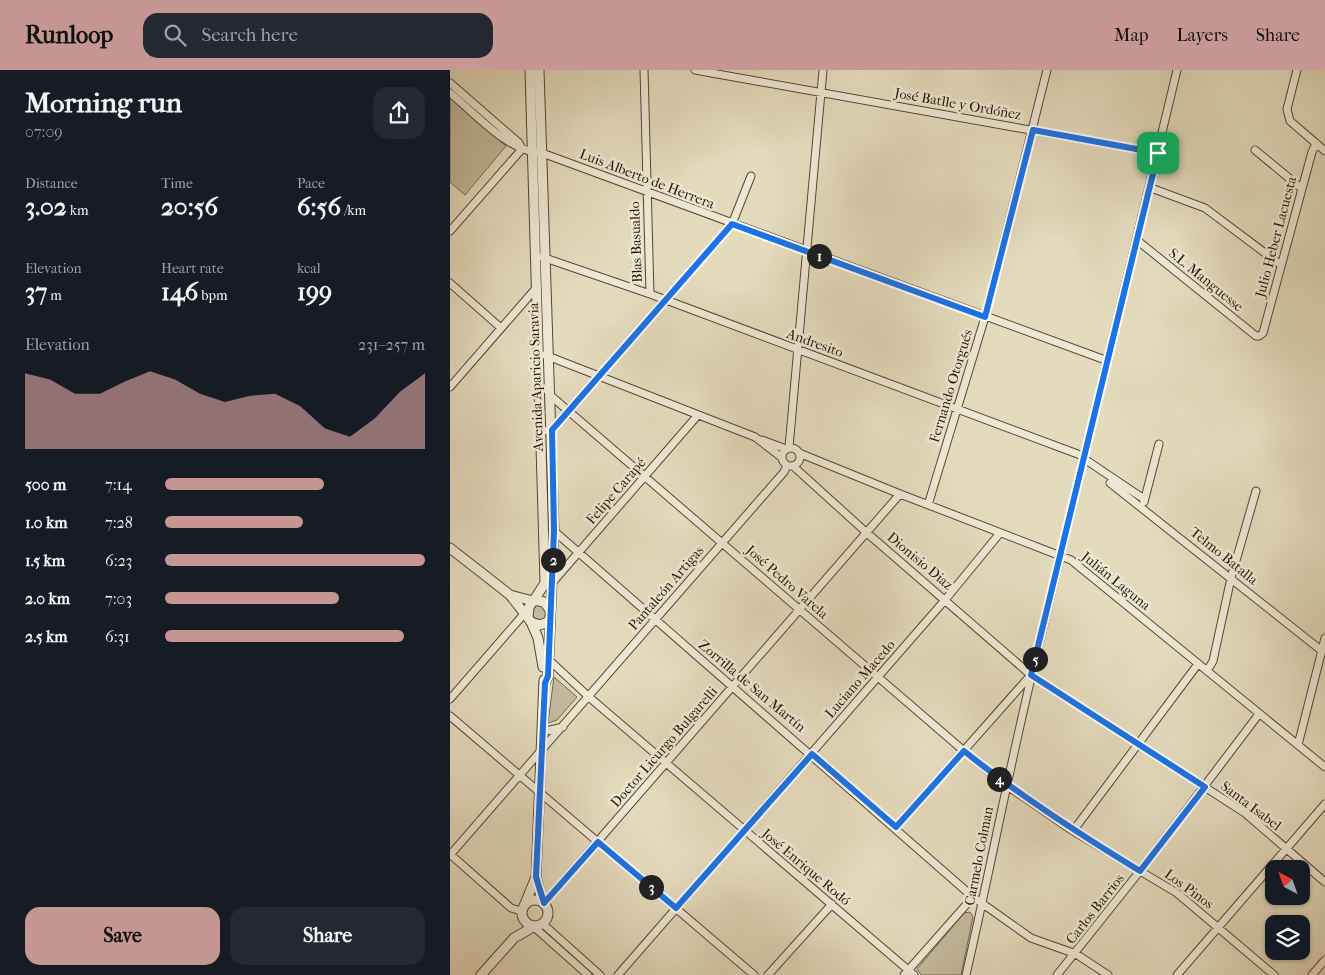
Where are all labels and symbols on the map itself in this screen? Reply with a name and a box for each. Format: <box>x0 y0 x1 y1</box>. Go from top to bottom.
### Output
street label: José Batlle y Ordóñez <box>892 84 1023 124</box>
pin <box>1137 132 1179 174</box>
street label: Luis Alberto de Herrera <box>577 145 717 213</box>
street label: Julio Heber Lacuesta <box>1251 174 1300 300</box>
street label: Blas Basualdo <box>626 201 646 283</box>
pin: 1 <box>806 244 832 268</box>
street label: S.L. Manguesse <box>1165 245 1247 315</box>
street label: Avenida Aparicio Saravia <box>525 302 547 453</box>
street label: Andresito <box>783 325 846 361</box>
street label: Fernando Otorgués <box>926 327 976 445</box>
street label: Felipe Carapé <box>582 454 650 528</box>
street label: Telmo Batalla <box>1187 524 1262 589</box>
street label: Dionisio Diaz <box>884 529 956 593</box>
street label: José Pedro Varela <box>742 541 832 623</box>
street label: Pantaleón Artigas <box>625 542 707 634</box>
street label: Julián Laguna <box>1077 547 1154 614</box>
pin: 2 <box>540 548 566 572</box>
street label: Zorrilla de San Martín <box>695 636 809 736</box>
street label: Luciano Macedo <box>821 636 899 722</box>
pin: 5 <box>1022 646 1048 672</box>
street label: Doctor Licurgo Bulgarelli <box>607 683 721 811</box>
pin: 4 <box>986 766 1012 792</box>
street label: Santa Isabel <box>1217 778 1285 834</box>
street label: Carmelo Colman <box>961 805 997 907</box>
street label: José Enrique Rodó <box>757 824 854 909</box>
north arrow <box>1265 860 1310 905</box>
street label: Los Pinos <box>1161 865 1217 913</box>
street label: Carlos Barrios <box>1062 870 1128 948</box>
pin: 3 <box>638 874 664 900</box>

